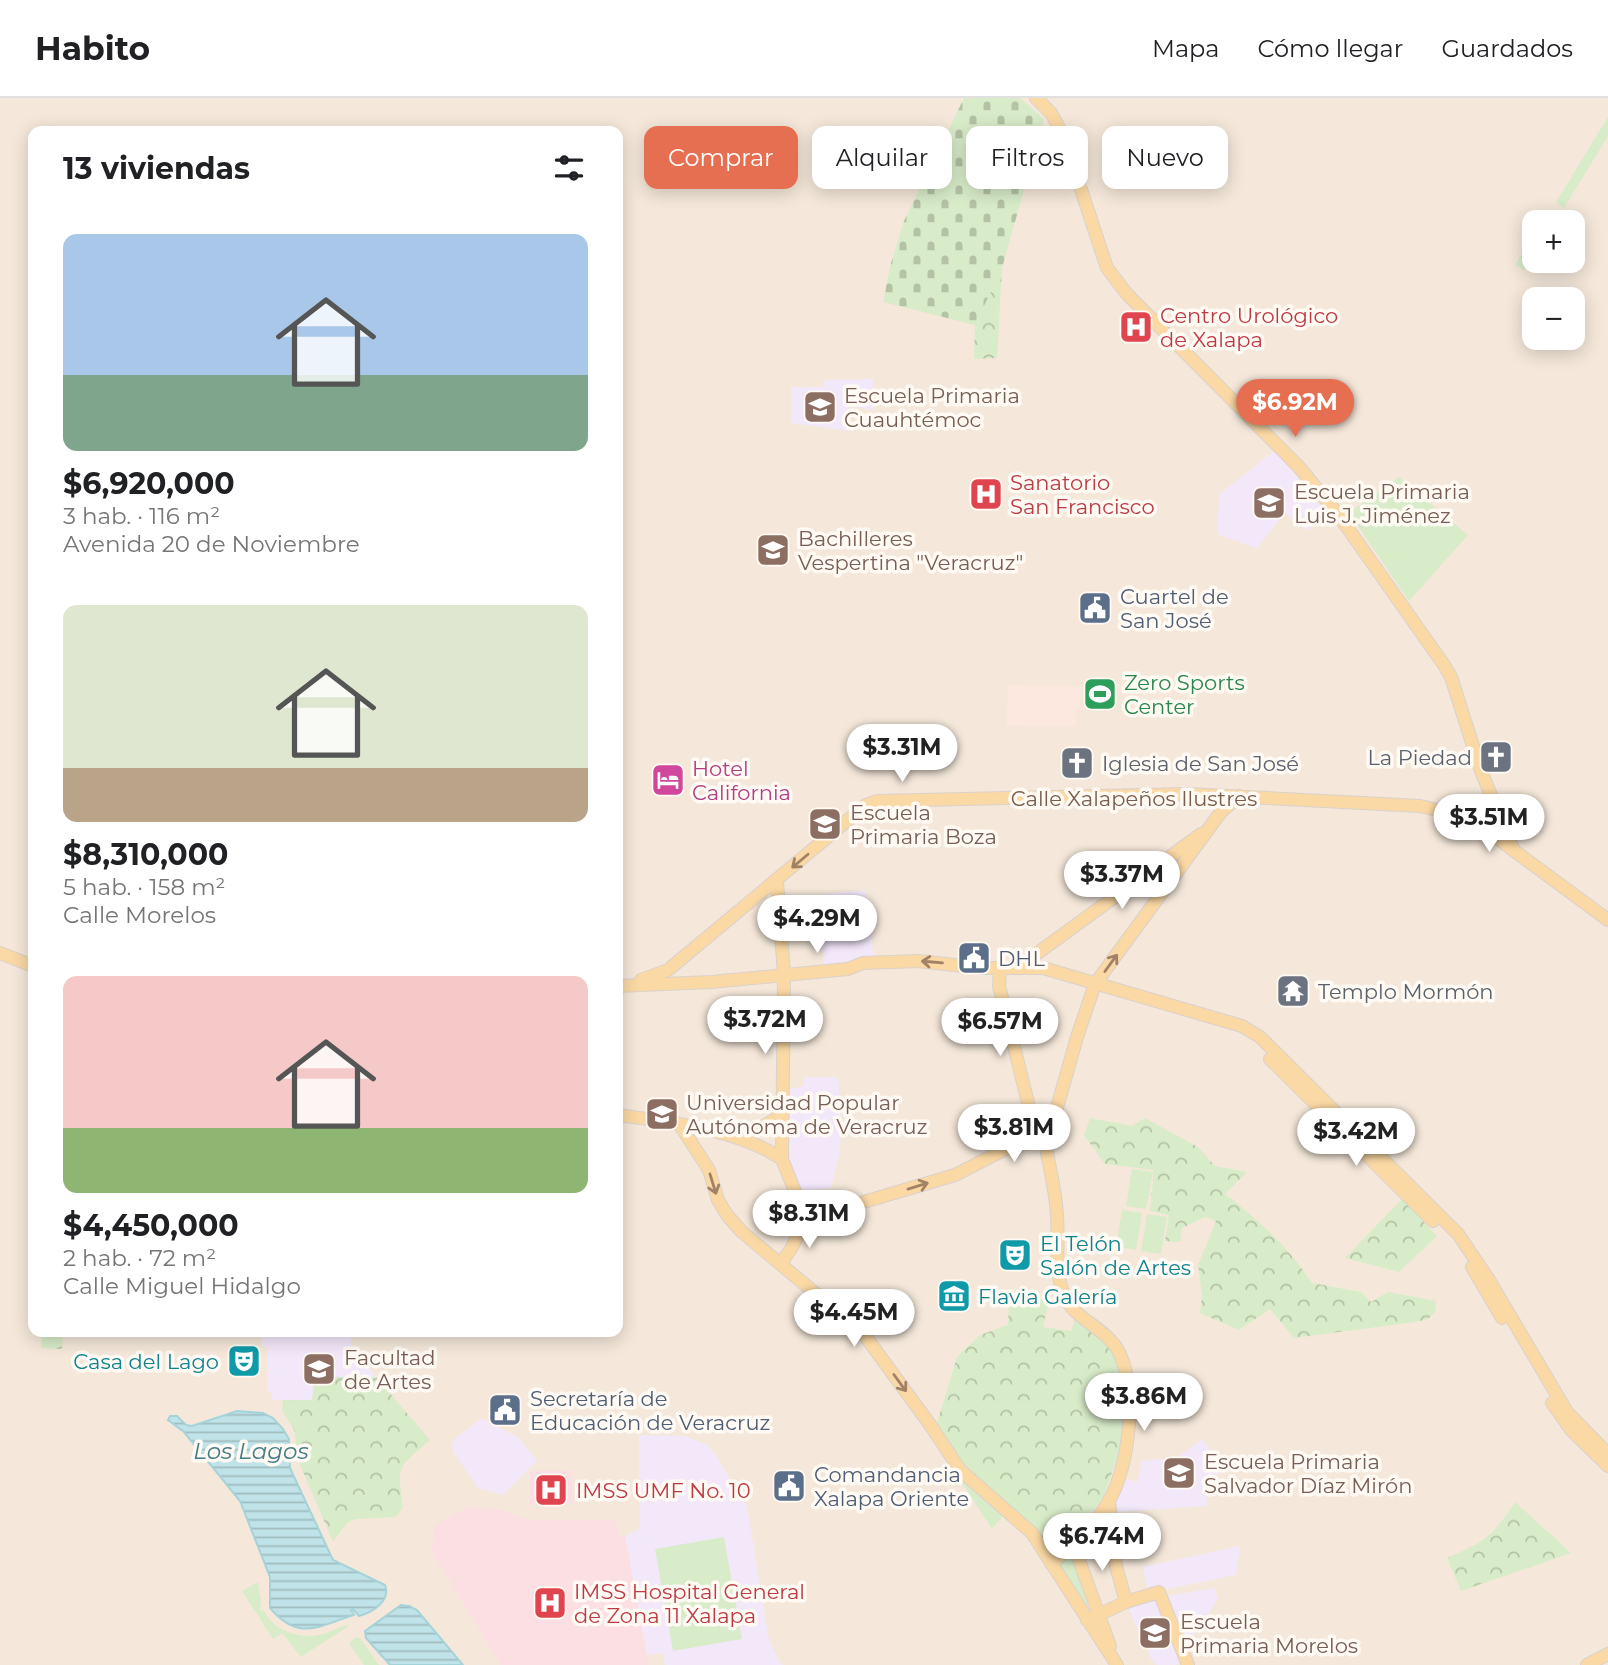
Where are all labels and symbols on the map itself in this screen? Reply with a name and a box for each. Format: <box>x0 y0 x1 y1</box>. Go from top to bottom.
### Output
place label: Centro Urológico de Xalapa <box>1160 303 1338 352</box>
hospital icon: Centro Urológico de Xalapa <box>1117 308 1155 346</box>
pin: $6.92M <box>1238 380 1352 439</box>
place label: Escuela Primaria Cuauhtémoc <box>844 383 1020 432</box>
school or university icon: Escuela Primaria Cuauhtémoc <box>801 388 839 426</box>
place label: Sanatorio San Francisco <box>1010 470 1155 519</box>
hospital icon: Sanatorio San Francisco <box>967 475 1005 513</box>
place label: Escuela Primaria Luis J. Jiménez <box>1294 479 1470 528</box>
school or university icon: Escuela Primaria Luis J. Jiménez <box>1250 484 1288 522</box>
place label: Bachilleres Vespertina "Veracruz" <box>798 526 1023 575</box>
school or university icon: Bachilleres Vespertina "Veracruz" <box>754 531 792 569</box>
place label: Cuartel de San José <box>1120 584 1229 633</box>
public building icon: Cuartel de San José <box>1076 589 1114 627</box>
place label: Zero Sports Center <box>1124 670 1245 719</box>
sports icon: Zero Sports Center <box>1081 675 1119 713</box>
pin: $3.31M <box>845 724 959 784</box>
church icon: La Piedad <box>1477 738 1515 776</box>
church icon: Iglesia de San José <box>1058 744 1096 782</box>
place label: La Piedad <box>1367 745 1472 770</box>
place label: Iglesia de San José <box>1102 751 1299 776</box>
place label: Hotel California <box>692 756 791 805</box>
hotel icon: Hotel California <box>649 761 687 799</box>
street label: Calle Xalapeños Ilustres <box>1011 786 1257 811</box>
pin: $3.51M <box>1432 794 1546 854</box>
place label: Escuela Primaria Boza <box>850 800 997 849</box>
school or university icon: Escuela Primaria Boza <box>806 805 844 843</box>
pin: $3.37M <box>1065 852 1179 911</box>
one-way arrow <box>792 853 810 869</box>
pin: $4.29M <box>760 896 874 955</box>
public building icon: DHL <box>955 939 993 977</box>
place label: DHL <box>998 946 1045 971</box>
one-way arrow <box>1104 954 1118 973</box>
one-way arrow <box>921 955 944 968</box>
temple icon: Templo Mormón <box>1274 972 1312 1010</box>
place label: Templo Mormón <box>1318 979 1494 1004</box>
pin: $3.72M <box>708 996 822 1056</box>
pin: $6.57M <box>943 998 1057 1058</box>
place label: Universidad Popular Autónoma de Veracruz <box>686 1090 927 1139</box>
school or university icon: Universidad Popular Autónoma de Veracruz <box>643 1095 681 1133</box>
pin: $3.81M <box>957 1104 1071 1164</box>
pin: $3.42M <box>1299 1108 1413 1168</box>
one-way arrow <box>708 1173 721 1195</box>
one-way arrow <box>907 1178 929 1191</box>
pin: $8.31M <box>752 1190 866 1250</box>
place label: El Telón Salón de Artes <box>1040 1231 1191 1280</box>
theatre icon: El Telón Salón de Artes <box>996 1236 1034 1274</box>
museum icon: Flavia Galería <box>935 1277 973 1315</box>
place label: Flavia Galería <box>978 1284 1117 1309</box>
pin: $4.45M <box>797 1290 911 1349</box>
theatre icon: Casa del Lago <box>225 1342 263 1380</box>
place label: Facultad de Artes <box>344 1345 435 1394</box>
place label: Casa del Lago <box>73 1349 219 1374</box>
school or university icon: Facultad de Artes <box>300 1350 338 1388</box>
one-way arrow <box>893 1373 907 1392</box>
pin: $3.86M <box>1087 1374 1201 1433</box>
place label: Secretaría de Educación de Veracruz <box>530 1386 770 1435</box>
public building icon: Secretaría de Educación de Veracruz <box>486 1391 524 1429</box>
water label: Los Lagos <box>193 1437 309 1465</box>
place label: Escuela Primaria Salvador Díaz Mirón <box>1204 1449 1412 1498</box>
school or university icon: Escuela Primaria Salvador Díaz Mirón <box>1160 1454 1198 1492</box>
place label: Comandancia Xalapa Oriente <box>814 1462 969 1511</box>
public building icon: Comandancia Xalapa Oriente <box>770 1467 808 1505</box>
hospital icon: IMSS UMF No. 10 <box>532 1471 570 1509</box>
place label: IMSS UMF No. 10 <box>576 1478 751 1503</box>
pin: $6.74M <box>1045 1514 1159 1573</box>
place label: IMSS Hospital General de Zona 11 Xalapa <box>574 1579 805 1628</box>
hospital icon: IMSS Hospital General de Zona 11 Xalapa <box>531 1584 569 1622</box>
place label: Escuela Primaria Morelos <box>1180 1609 1358 1658</box>
school or university icon: Escuela Primaria Morelos <box>1136 1614 1174 1652</box>

